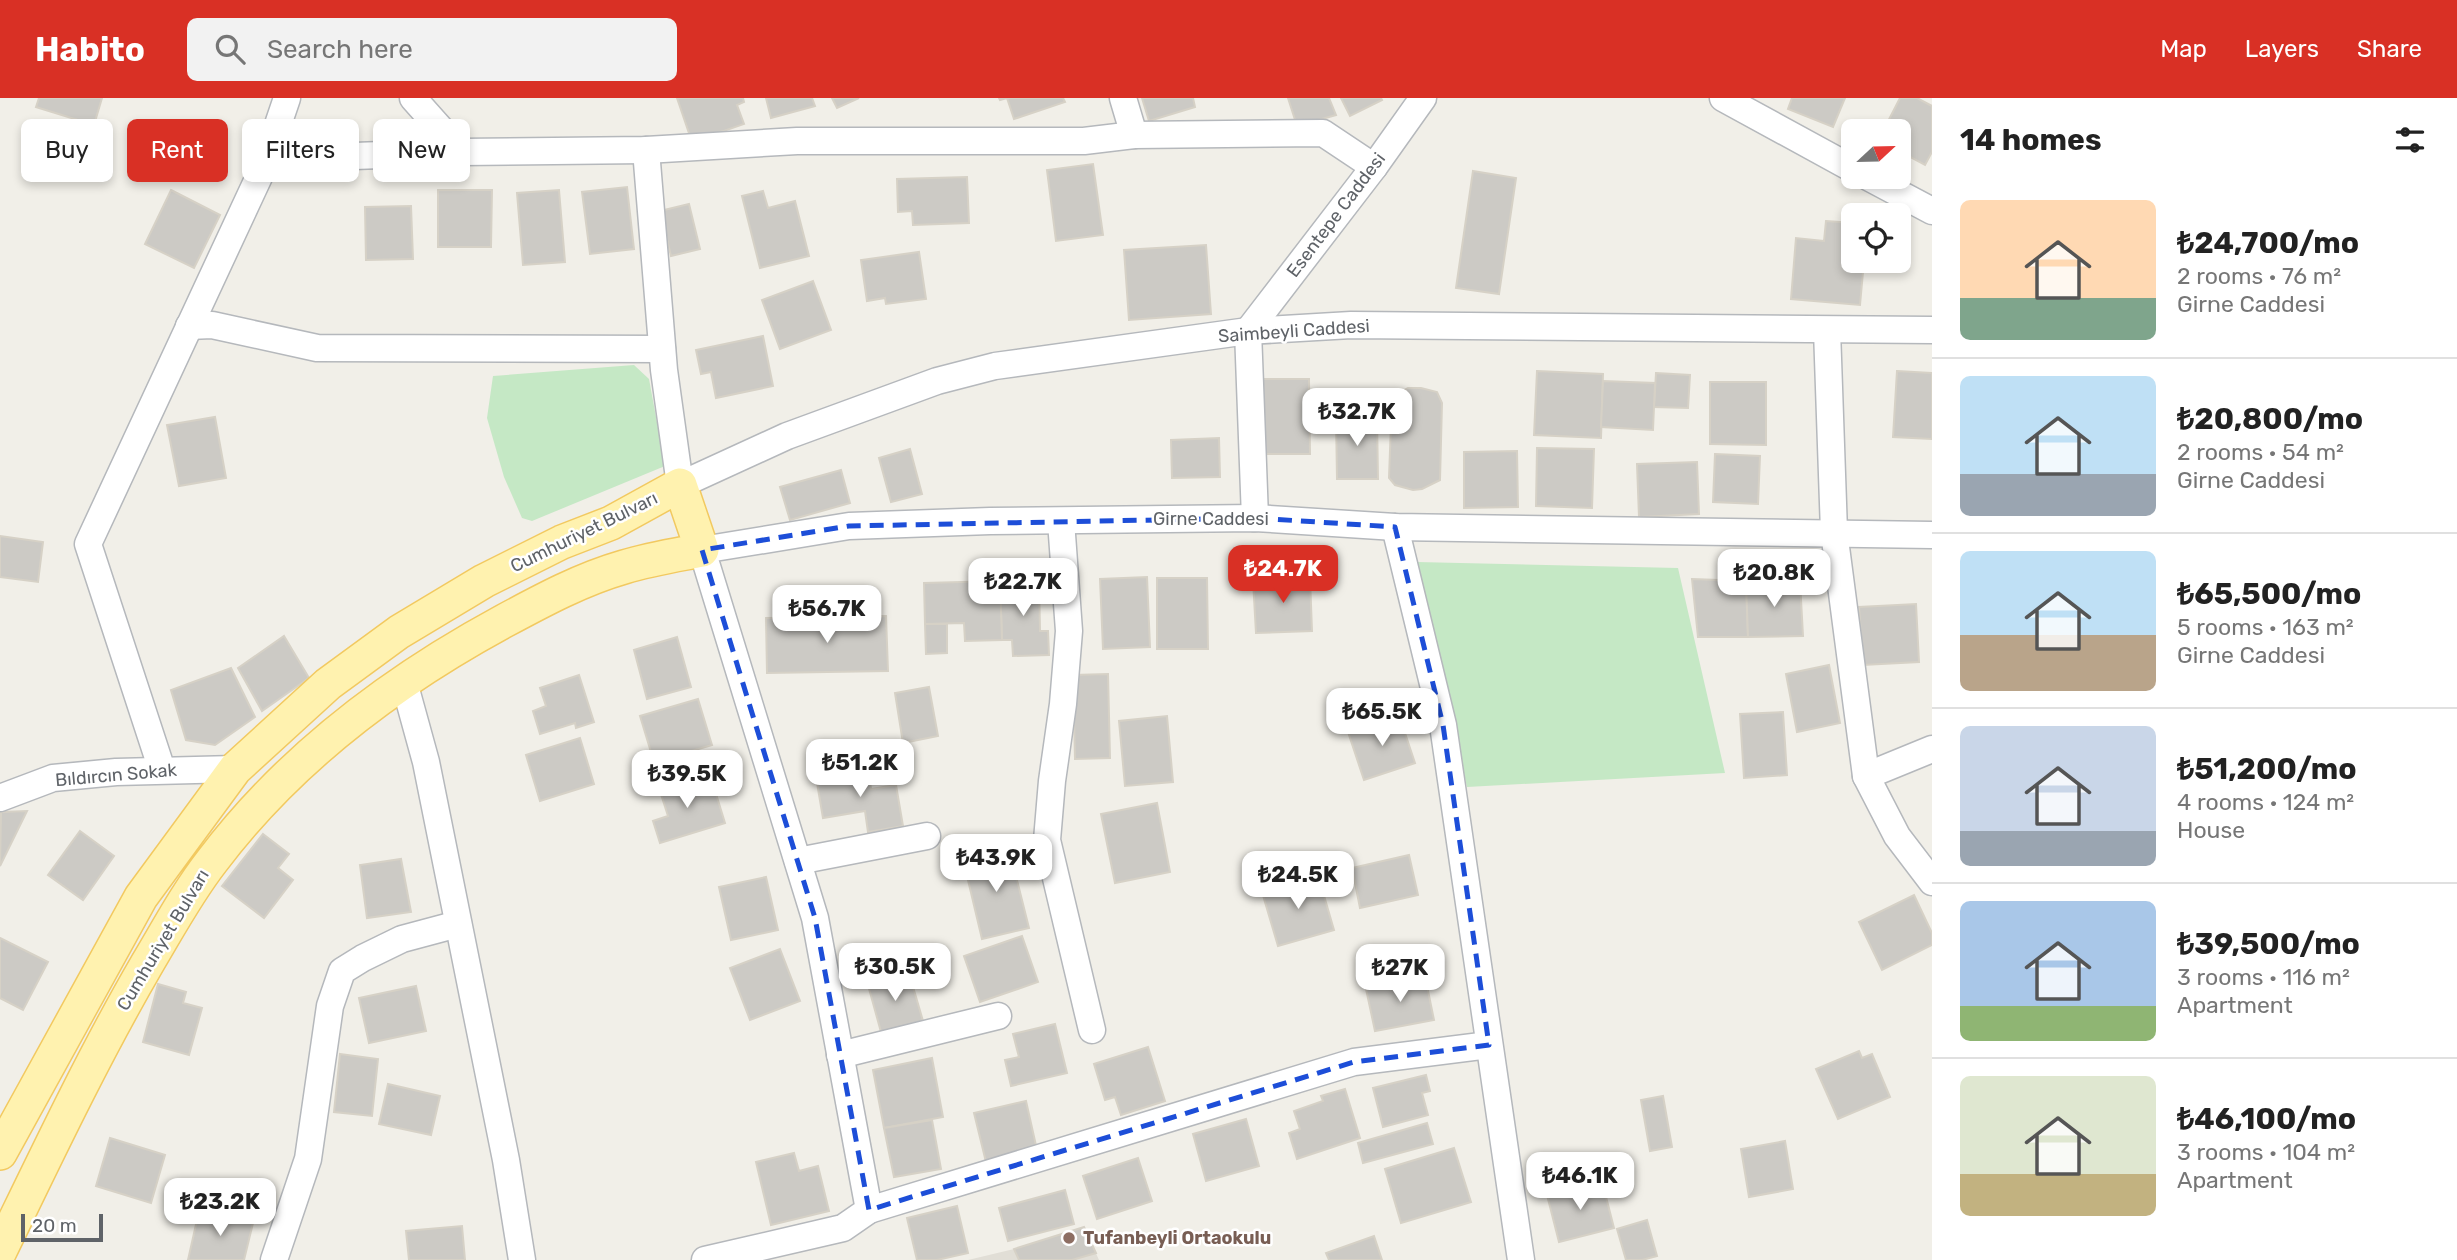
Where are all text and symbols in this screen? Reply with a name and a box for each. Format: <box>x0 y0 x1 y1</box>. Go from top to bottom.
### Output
search box <box>187 18 677 81</box>
text: Habito <box>35 30 145 69</box>
icon: search <box>211 30 249 68</box>
text: Search here <box>267 34 413 65</box>
text: Map <box>2160 35 2207 63</box>
text: Layers <box>2245 35 2319 63</box>
text: Share <box>2357 35 2422 63</box>
chip: Buy <box>21 119 113 182</box>
chip: Rent <box>127 119 228 182</box>
chip: Filters <box>242 119 359 182</box>
chip: New <box>373 119 470 182</box>
north arrow <box>1841 119 1911 189</box>
map controls <box>1841 119 1911 273</box>
icon: filters <box>2391 121 2429 159</box>
text: 14 homes <box>1960 122 2102 158</box>
street label: Esentepe Caddesi <box>1282 148 1390 282</box>
button: locate <box>1841 203 1911 273</box>
text: ₺24,700/mo <box>2177 225 2359 261</box>
icon: home <box>2016 228 2100 312</box>
text: 2 rooms · 76 m² <box>2177 262 2341 290</box>
text: Girne Caddesi <box>2177 290 2325 318</box>
street label: Saimbeyli Caddesi <box>1217 315 1371 347</box>
pin: ₺32.7K <box>1300 388 1414 448</box>
text: ₺32.7K <box>1318 397 1396 425</box>
text: ₺20,800/mo <box>2177 401 2363 437</box>
icon: home <box>2016 404 2100 488</box>
text: 2 rooms · 54 m² <box>2177 438 2344 466</box>
text: Girne Caddesi <box>2177 466 2325 494</box>
street label: Cumhuriyet Bulvarı <box>507 487 661 577</box>
street label: Girne Caddesi <box>1153 508 1269 530</box>
pin: ₺24.7K <box>1226 546 1340 605</box>
pin: ₺20.8K <box>1717 550 1831 609</box>
text: ₺24.7K <box>1244 554 1322 582</box>
text: ₺20.8K <box>1734 558 1814 586</box>
pin: ₺22.7K <box>966 559 1080 618</box>
text: ₺22.7K <box>984 567 1062 595</box>
text: ₺65,500/mo <box>2177 576 2361 612</box>
icon: home <box>2016 579 2100 663</box>
pin: ₺56.7K <box>770 586 884 645</box>
text: ₺56.7K <box>788 594 866 622</box>
text: 5 rooms · 163 m² <box>2177 613 2354 641</box>
text: Girne Caddesi <box>2177 641 2325 669</box>
pin: ₺65.5K <box>1325 688 1439 748</box>
text: ₺65.5K <box>1342 697 1422 725</box>
pin: ₺51.2K <box>803 740 917 799</box>
text: ₺51.2K <box>822 748 898 776</box>
pin: ₺39.5K <box>630 750 744 810</box>
text: ₺51,200/mo <box>2177 751 2357 787</box>
icon: home <box>2016 754 2100 838</box>
street label: Bıldırcın Sokak <box>54 759 178 791</box>
text: ₺39.5K <box>648 759 726 787</box>
text: 4 rooms · 124 m² <box>2177 788 2354 816</box>
text: House <box>2177 816 2245 844</box>
pin: ₺43.9K <box>939 834 1053 894</box>
text: ₺43.9K <box>956 843 1036 871</box>
pin: ₺24.5K <box>1241 852 1355 911</box>
text: ₺24.5K <box>1258 860 1338 888</box>
street label: Cumhuriyet Bulvarı <box>112 865 214 1015</box>
text: ₺39,500/mo <box>2177 926 2360 962</box>
icon: home <box>2016 929 2100 1013</box>
pin: ₺30.5K <box>838 944 952 1003</box>
pin: ₺27K <box>1359 944 1441 1004</box>
text: ₺30.5K <box>855 952 935 980</box>
text: ₺27K <box>1372 953 1428 981</box>
text: 3 rooms · 116 m² <box>2177 963 2350 991</box>
text: Apartment <box>2177 991 2293 1019</box>
text: ₺46,100/mo <box>2177 1101 2356 1137</box>
icon: home <box>2016 1104 2100 1188</box>
text: 3 rooms · 104 m² <box>2177 1138 2355 1166</box>
pin: ₺46.1K <box>1523 1152 1637 1212</box>
text: ₺46.1K <box>1542 1161 1618 1189</box>
text: Apartment <box>2177 1166 2293 1194</box>
pin: ₺23.2K <box>163 1178 277 1238</box>
text: ₺23.2K <box>180 1187 260 1215</box>
scale bar <box>21 1211 103 1243</box>
text: 20 m <box>32 1214 77 1237</box>
place label: Tufanbeyli Ortaokulu <box>1083 1227 1271 1249</box>
marker: Tufanbeyli Ortaokulu <box>1061 1230 1077 1246</box>

